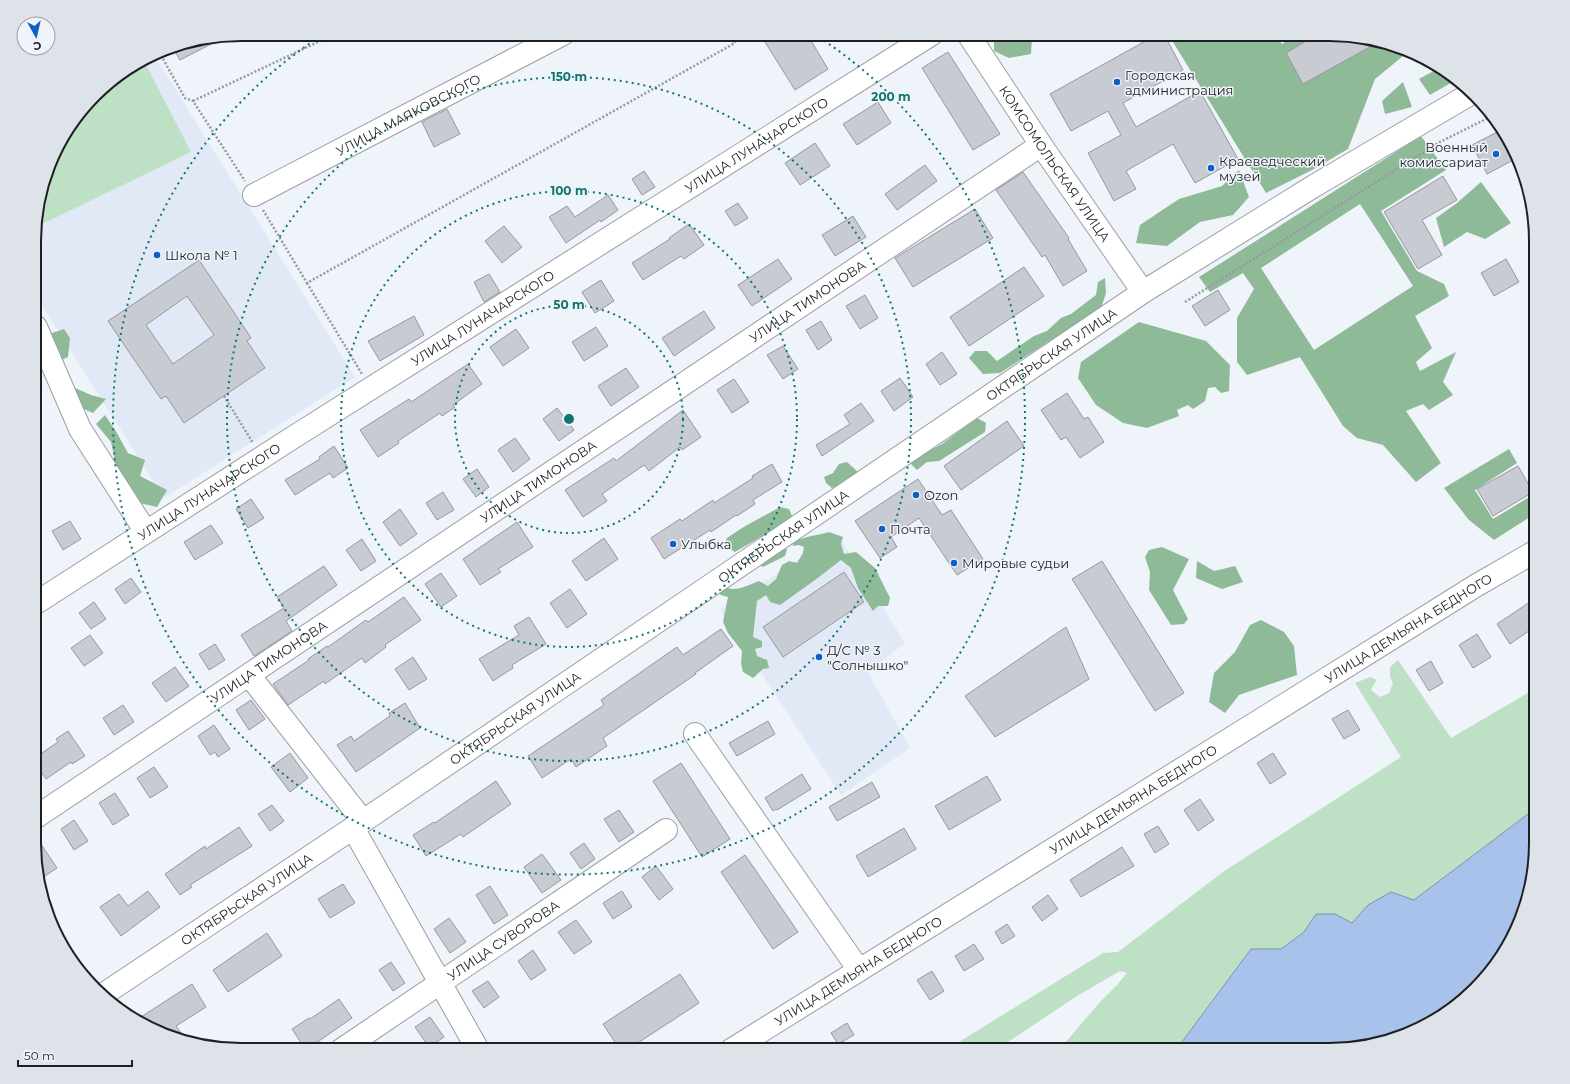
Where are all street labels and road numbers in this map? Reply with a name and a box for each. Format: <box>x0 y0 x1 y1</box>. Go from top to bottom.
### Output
street label: УЛИЦА МАЯКОВСКОГО <box>333 70 483 159</box>
street label: КОМСОМОЛЬСКАЯ УЛИЦА <box>996 83 1114 245</box>
street label: УЛИЦА ЛУНАЧАРСКОГО <box>682 94 831 196</box>
street label: УЛИЦА ТИМОНОВА <box>746 256 869 346</box>
street label: УЛИЦА ЛУНАЧАРСКОГО <box>408 266 557 369</box>
street label: ОКТЯБРЬСКАЯ УЛИЦА <box>983 304 1120 404</box>
street label: УЛИЦА ТИМОНОВА <box>477 437 600 526</box>
street label: УЛИЦА ЛУНАЧАРСКОГО <box>135 440 284 543</box>
street label: ОКТЯБРЬСКАЯ УЛИЦА <box>715 486 852 586</box>
street label: УЛИЦА ДЕМЬЯНА БЕДНОГО <box>1322 570 1495 686</box>
street label: УЛИЦА ТИМОНОВА <box>208 617 330 706</box>
street label: ОКТЯБРЬСКАЯ УЛИЦА <box>447 668 584 768</box>
street label: УЛИЦА ДЕМЬЯНА БЕДНОГО <box>1047 741 1220 857</box>
street label: ОКТЯБРЬСКАЯ УЛИЦА <box>178 849 315 949</box>
street label: УЛИЦА СУВОРОВА <box>444 896 563 984</box>
street label: УЛИЦА ДЕМЬЯНА БЕДНОГО <box>772 913 945 1029</box>

